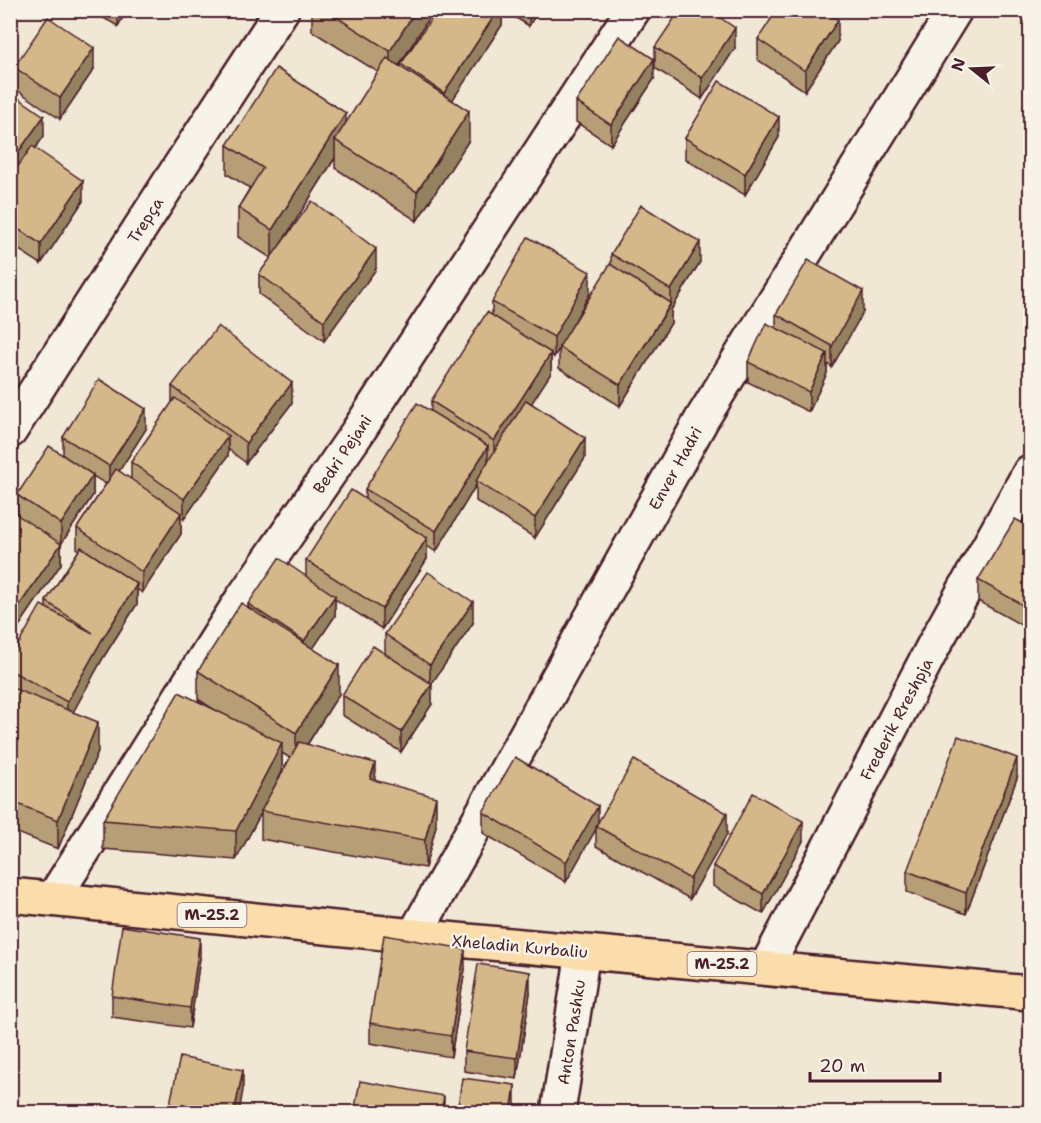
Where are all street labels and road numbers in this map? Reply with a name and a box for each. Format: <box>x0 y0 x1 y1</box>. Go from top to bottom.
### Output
street label: Trepça <box>123 193 168 247</box>
street label: Bedri Pejani <box>308 411 377 498</box>
street label: Enver Hadri <box>644 423 707 514</box>
street label: Frederik Rreshpja <box>855 655 937 784</box>
road number: M-25.2 <box>178 903 246 927</box>
street label: Xheladin Kurbaliu <box>451 930 589 963</box>
road number: M-25.2 <box>688 952 756 976</box>
street label: Anton Pashku <box>553 978 590 1086</box>

